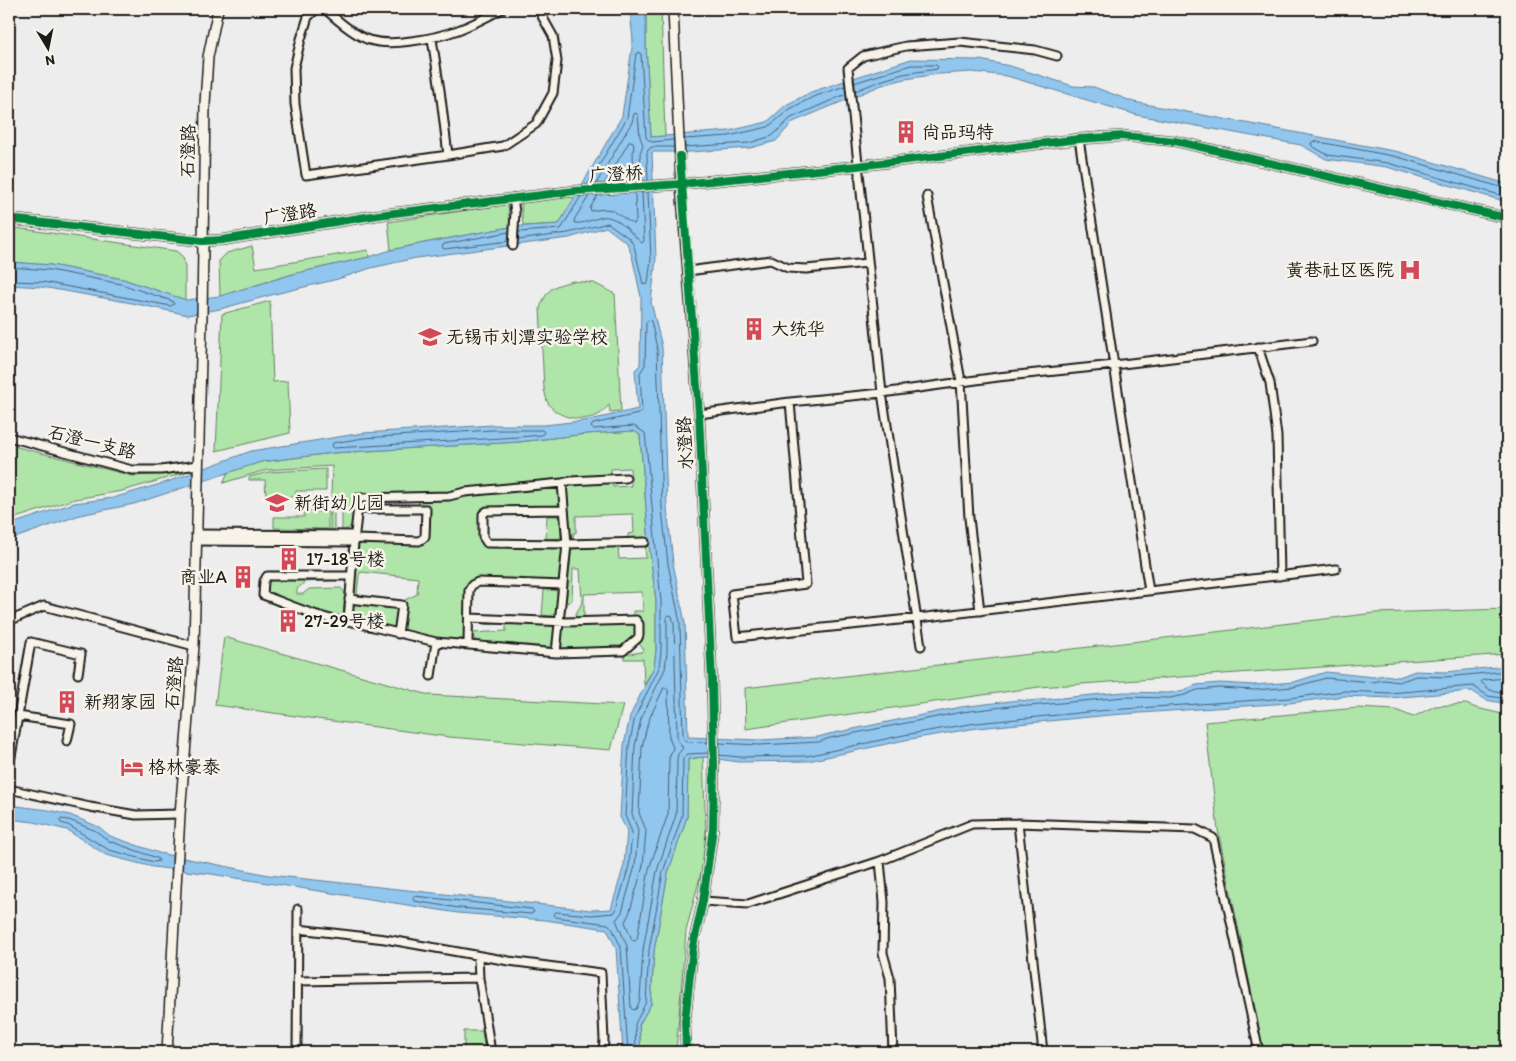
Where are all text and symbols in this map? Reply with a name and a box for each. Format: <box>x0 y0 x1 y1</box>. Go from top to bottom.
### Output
north arrow <box>22 22 72 72</box>
text: N <box>44 51 56 70</box>
building icon: 尚品玛特 <box>893 119 919 145</box>
place label: 尚品玛特 <box>922 121 994 143</box>
street label: 石澄路 <box>177 124 199 178</box>
street label: 广澄桥 <box>588 162 644 186</box>
street label: 广澄路 <box>262 199 318 229</box>
hospital icon: 黄巷社区医院 <box>1397 257 1423 283</box>
place label: 黄巷社区医院 <box>1286 259 1394 281</box>
building icon: 大统华 <box>741 316 767 342</box>
place label: 大统华 <box>771 318 825 340</box>
school or university icon: 无锡市刘潭实验学校 <box>417 324 443 350</box>
place label: 无锡市刘潭实验学校 <box>446 326 608 348</box>
street label: 水澄路 <box>673 415 697 471</box>
street label: 石澄一支路 <box>46 420 138 464</box>
school or university icon: 新街幼儿园 <box>264 490 290 516</box>
place label: 新街幼儿园 <box>294 492 384 514</box>
building icon: 17-18号楼 <box>276 546 302 572</box>
place label: 17-18号楼 <box>306 548 385 570</box>
building icon: 商业A <box>230 564 256 590</box>
place label: 商业A <box>179 566 227 588</box>
building icon: 27-29号楼 <box>275 608 301 634</box>
place label: 27-29号楼 <box>304 610 385 632</box>
street label: 石澄路 <box>161 655 187 711</box>
building icon: 新翔家园 <box>54 689 80 715</box>
place label: 新翔家园 <box>84 691 156 713</box>
hotel icon: 格林豪泰 <box>119 754 145 780</box>
place label: 格林豪泰 <box>148 756 220 778</box>

